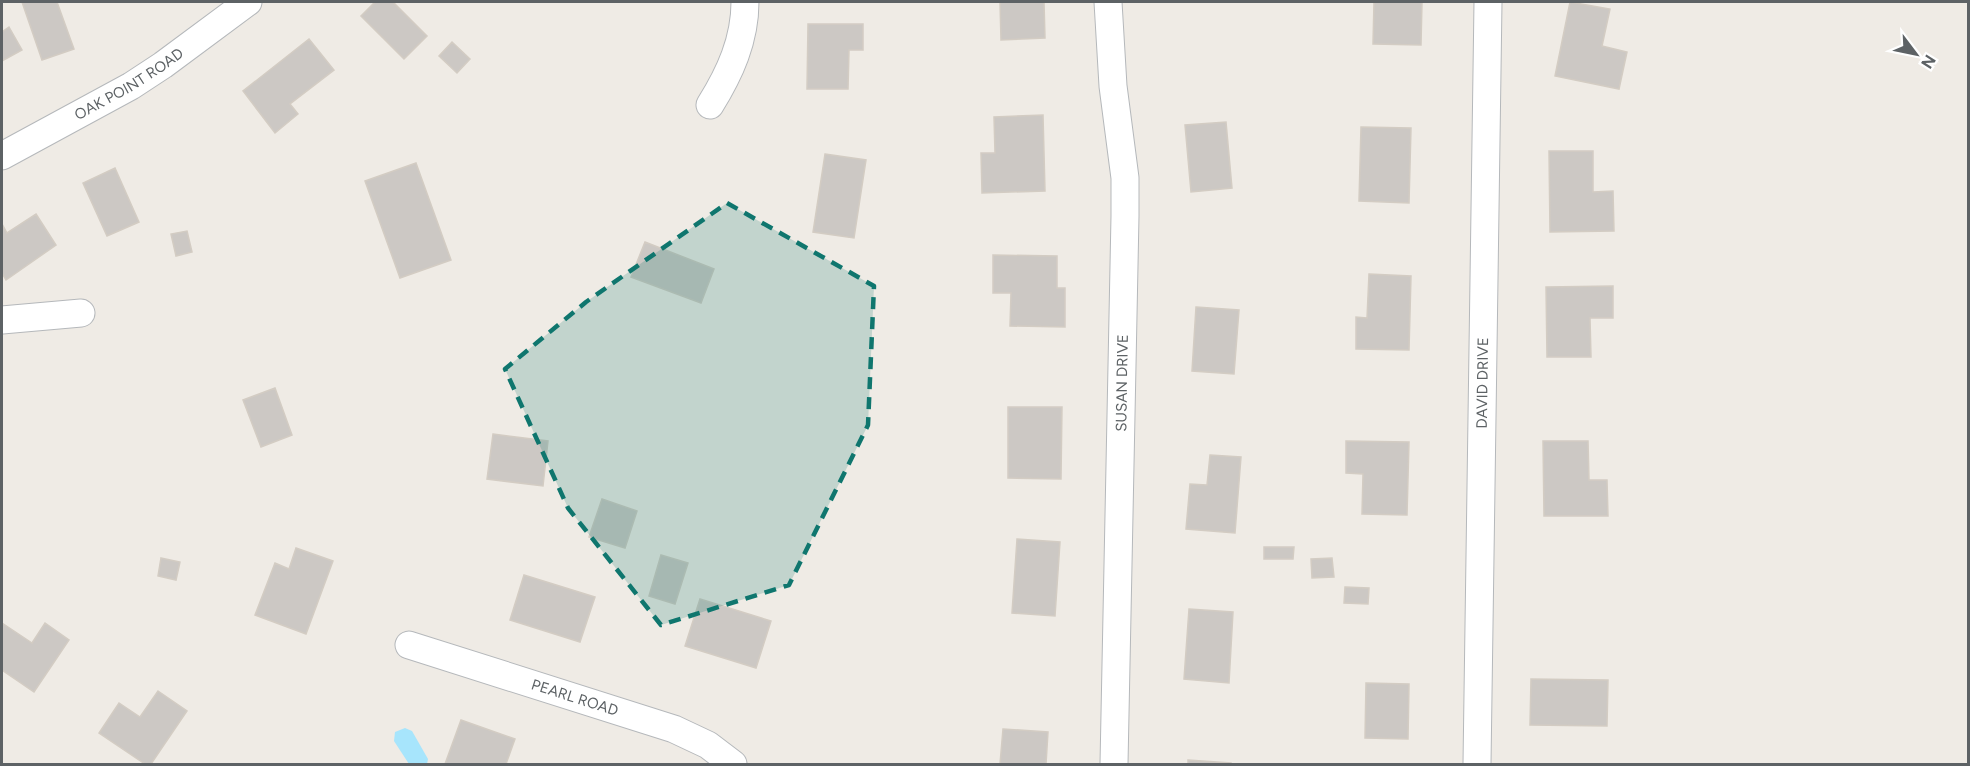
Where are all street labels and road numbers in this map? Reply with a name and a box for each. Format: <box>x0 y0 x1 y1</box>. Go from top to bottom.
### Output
street label: OAK POINT ROAD <box>71 44 187 124</box>
street label: SUSAN DRIVE <box>1112 334 1132 432</box>
street label: DAVID DRIVE <box>1473 337 1492 429</box>
street label: PEARL ROAD <box>529 675 621 720</box>

